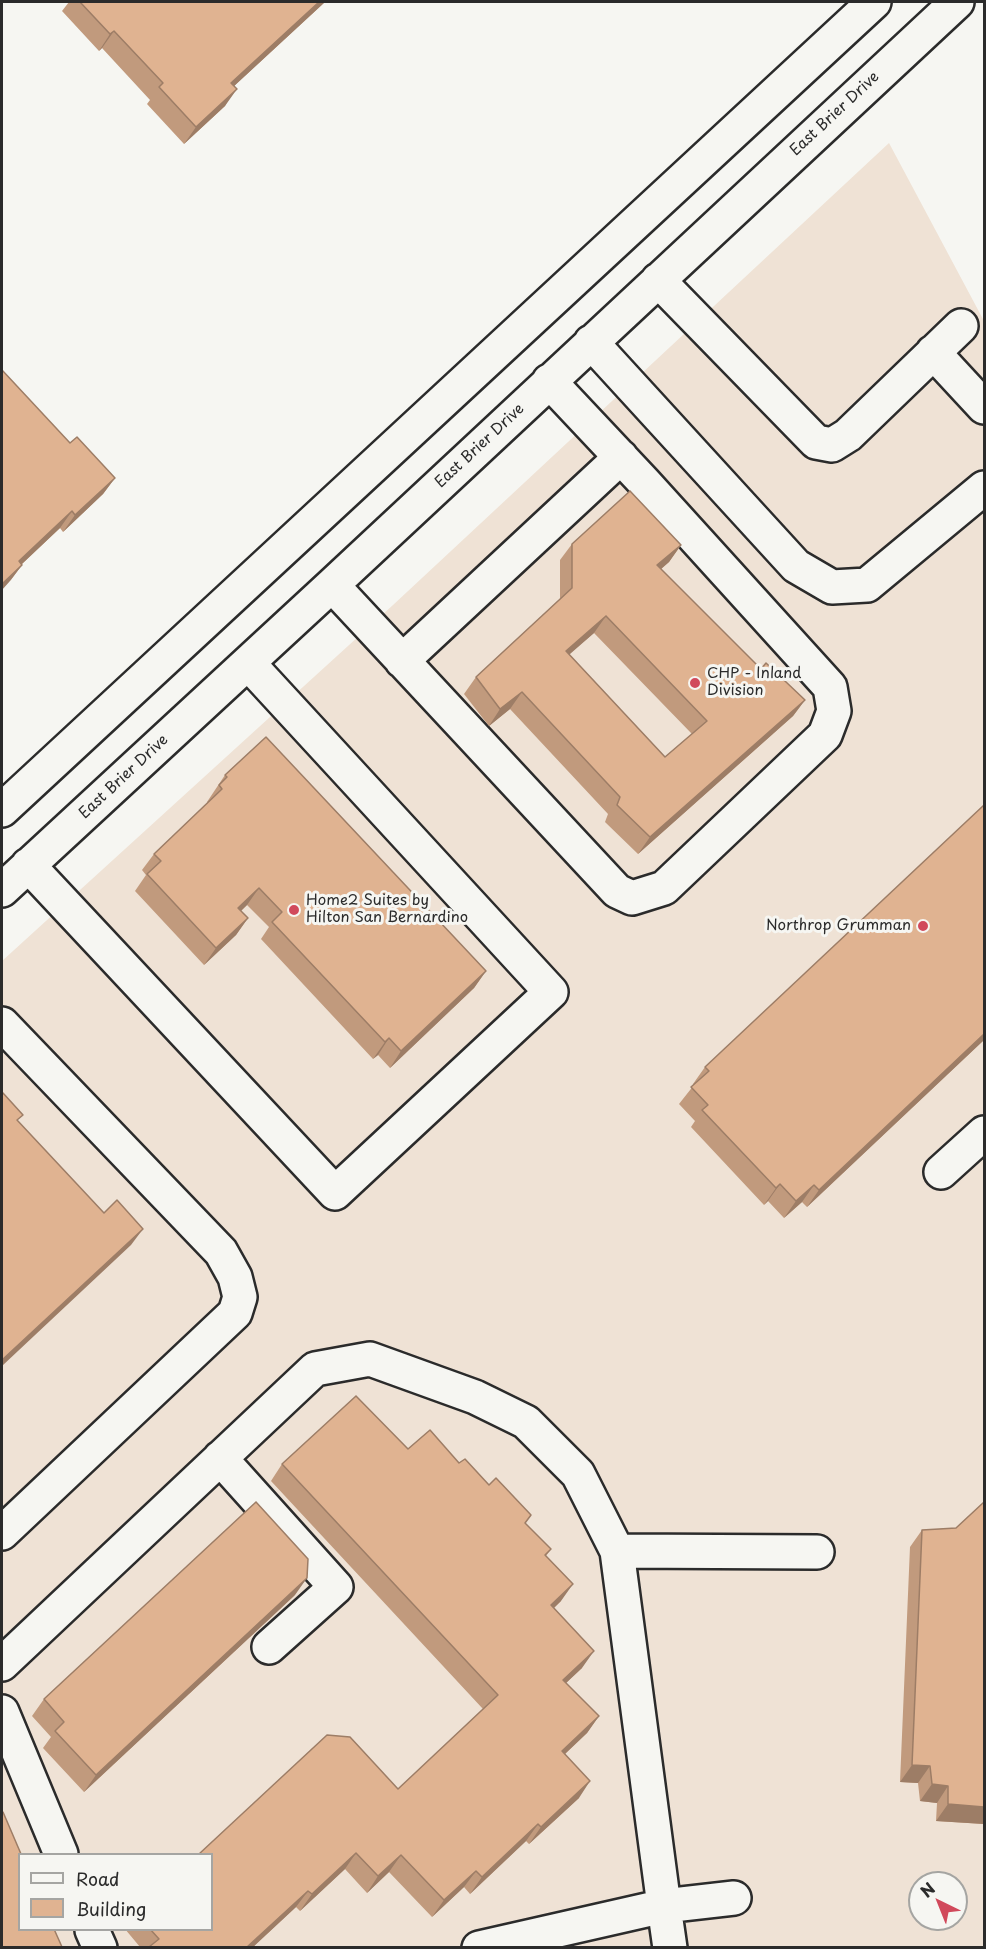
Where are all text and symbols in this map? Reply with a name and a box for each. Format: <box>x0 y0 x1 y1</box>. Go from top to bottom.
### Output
street label: East Brier Drive <box>787 68 883 160</box>
street label: East Brier Drive <box>432 400 528 492</box>
place label: CHP - Inland Division <box>707 665 801 700</box>
marker: CHP - Inland Division <box>688 676 702 690</box>
street label: East Brier Drive <box>76 731 172 823</box>
place label: Home2 Suites by Hilton San Bernardino <box>306 892 468 927</box>
marker: Home2 Suites by Hilton San Bernardino <box>287 903 301 917</box>
place label: Northrop Grumman <box>766 917 911 935</box>
marker: Northrop Grumman <box>916 919 930 933</box>
legend <box>18 1853 213 1931</box>
text: Road <box>76 1865 120 1892</box>
north arrow <box>908 1871 968 1931</box>
text: N <box>914 1876 940 1902</box>
text: Building <box>76 1895 146 1922</box>

